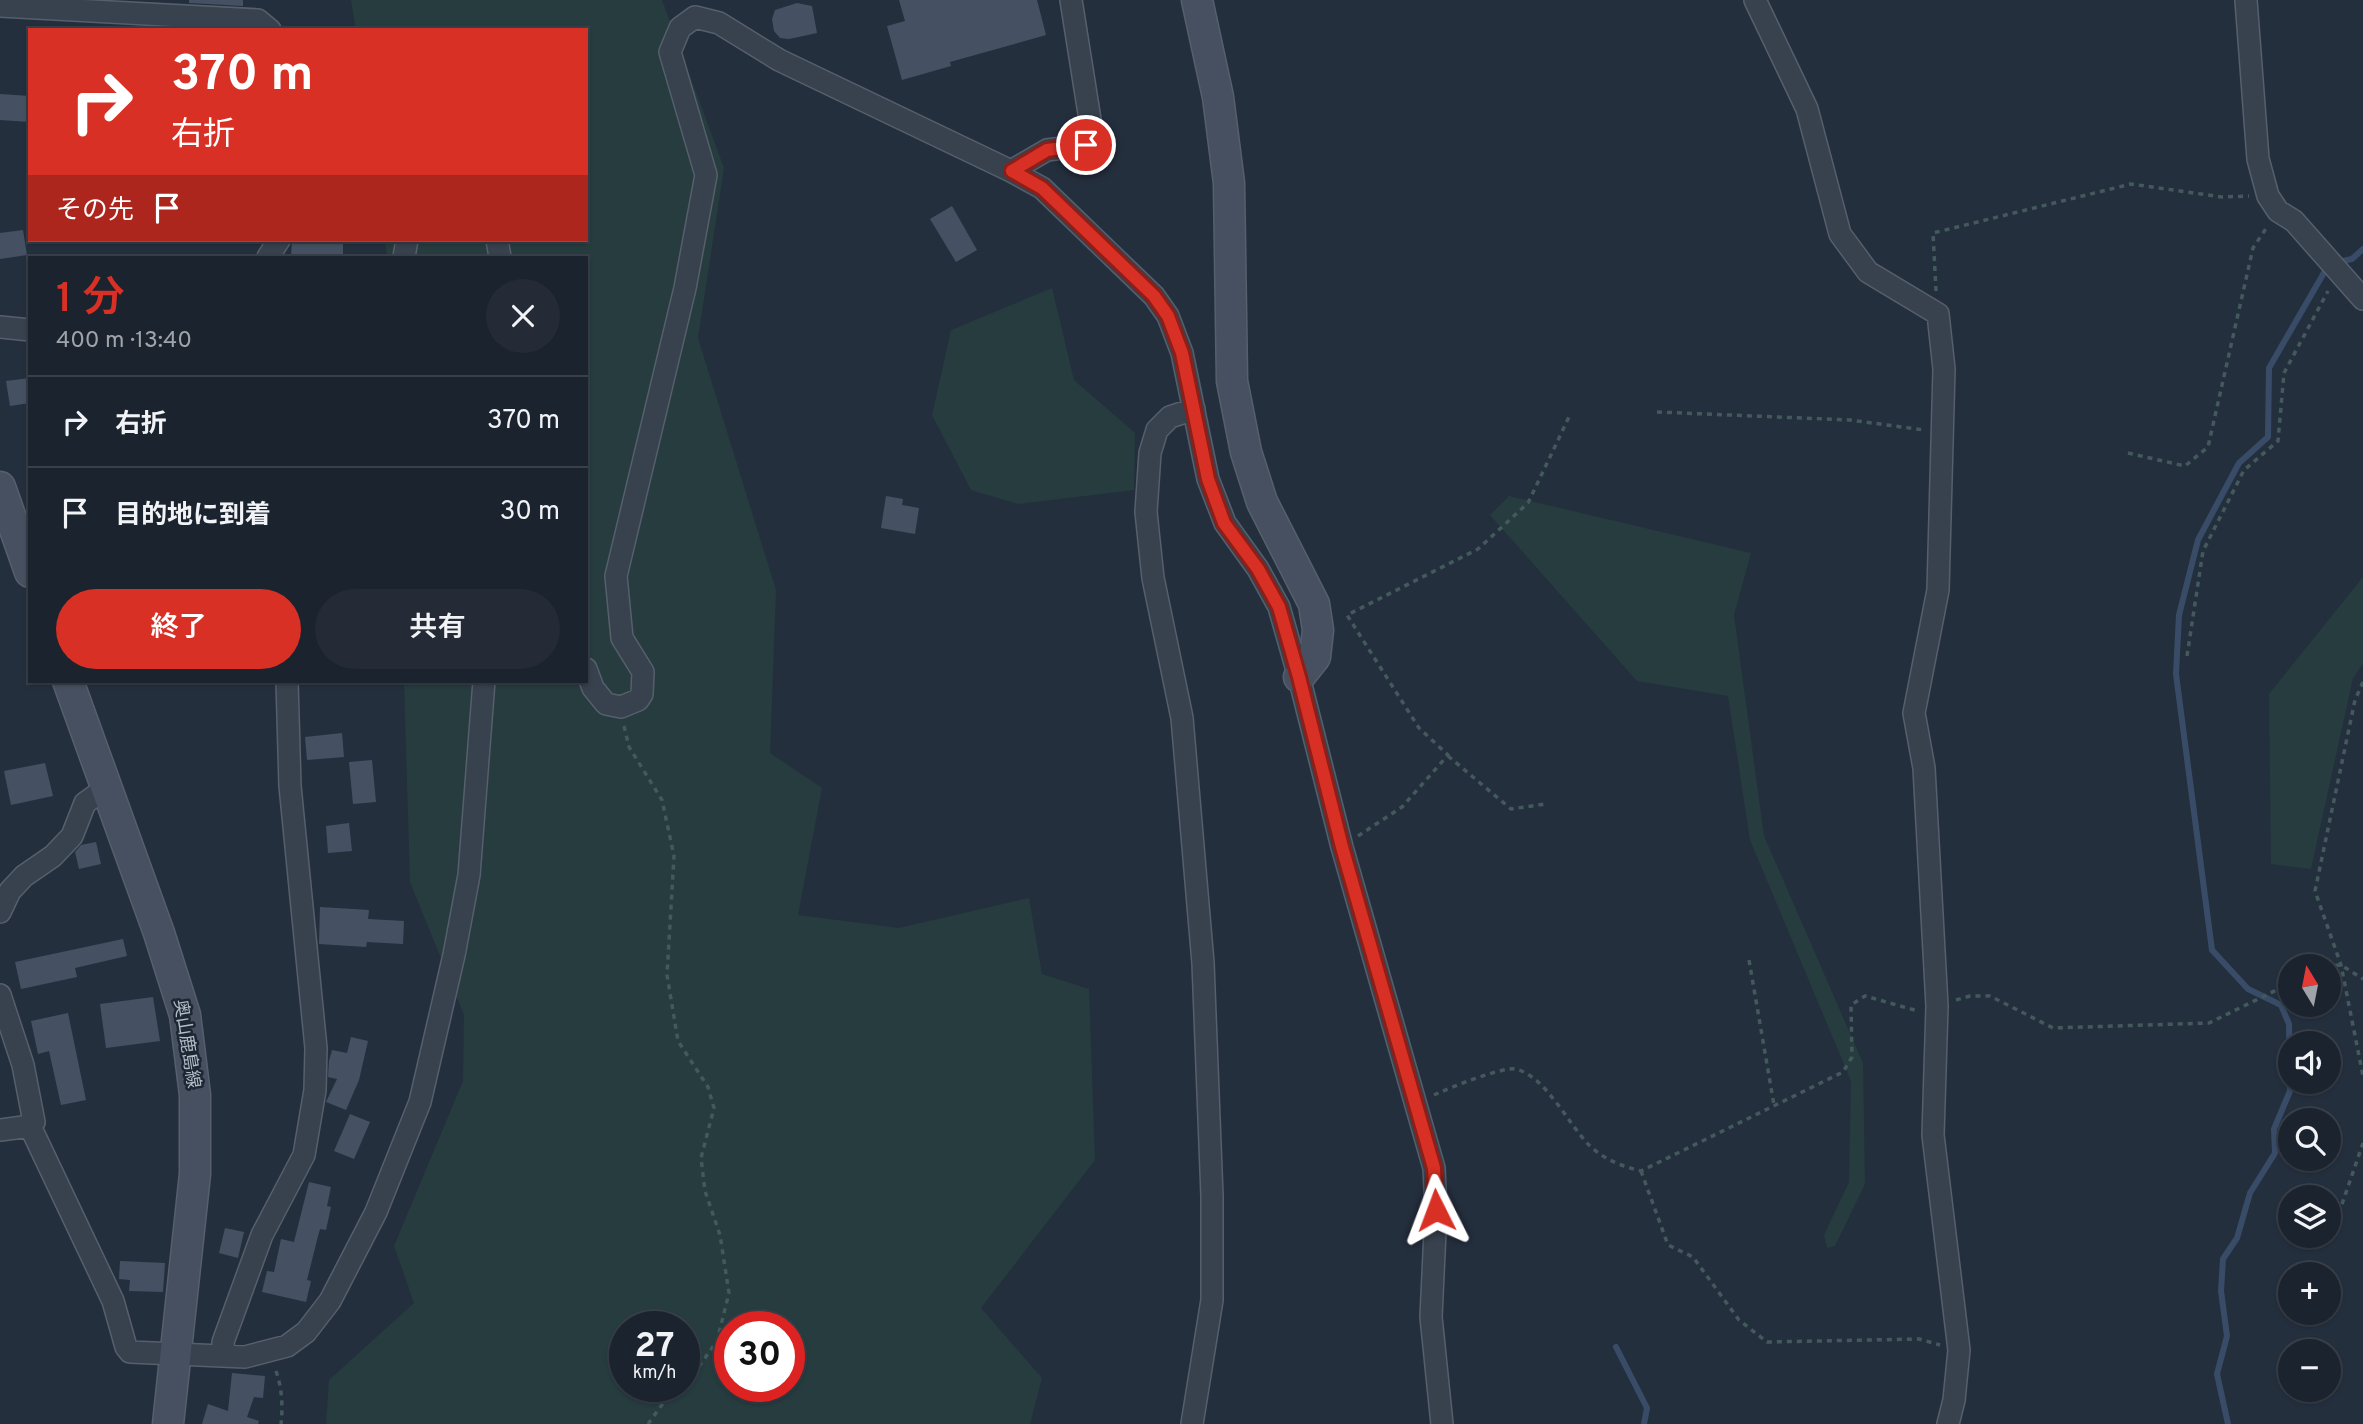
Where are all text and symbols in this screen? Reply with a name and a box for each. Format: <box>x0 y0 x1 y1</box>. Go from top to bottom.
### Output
text: 370 m <box>171 46 313 108</box>
icon: right <box>56 56 147 147</box>
pin <box>1056 115 1116 175</box>
text: 右折 <box>171 116 235 156</box>
icon: arrive <box>1067 126 1105 164</box>
icon: arrive <box>148 189 186 227</box>
text: その先 <box>56 195 134 228</box>
text: 1 分 <box>56 274 125 327</box>
button: close <box>486 279 560 353</box>
text: 400 m · 13:40 <box>56 327 192 356</box>
icon: right <box>56 403 94 441</box>
text: 370 m <box>487 405 560 438</box>
text: 右折 <box>115 409 167 442</box>
icon: arrive <box>56 494 94 532</box>
text: 30 m <box>500 496 560 529</box>
text: 目的地に到着 <box>115 500 271 533</box>
button: 終了 <box>56 589 301 669</box>
button: 共有 <box>315 589 560 669</box>
north arrow <box>2278 954 2342 1017</box>
map controls <box>2278 954 2341 1402</box>
street label: 奥山鹿島線 <box>168 998 204 1090</box>
button: sound <box>2278 1031 2341 1094</box>
button: search <box>2278 1108 2341 1171</box>
position arrow <box>1399 1173 1473 1247</box>
button: layers <box>2278 1185 2341 1248</box>
button: + <box>2278 1262 2341 1325</box>
speed limit sign: 30 <box>714 1311 805 1402</box>
text: 27 <box>635 1325 674 1369</box>
button: − <box>2278 1339 2341 1402</box>
text: km/h <box>633 1362 676 1385</box>

